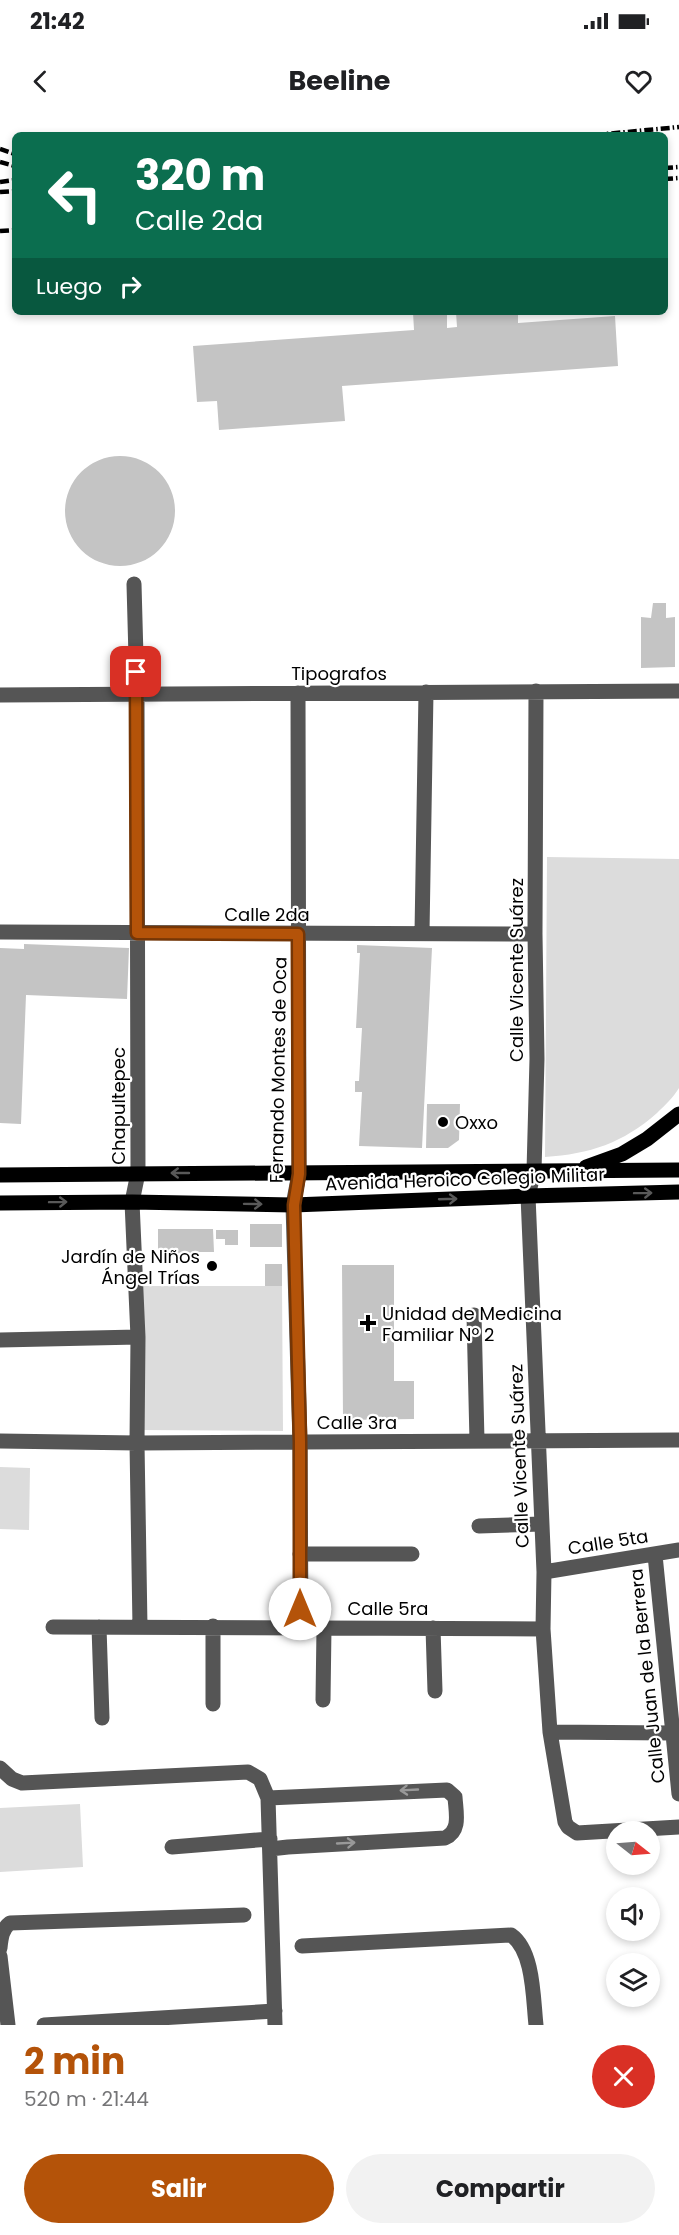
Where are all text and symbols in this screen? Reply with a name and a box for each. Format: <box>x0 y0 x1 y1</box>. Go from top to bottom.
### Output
text: 21:42 <box>30 6 85 37</box>
text: Beeline <box>289 62 390 99</box>
icon: back <box>24 65 57 98</box>
icon: heart <box>622 65 655 98</box>
text: 320 m <box>135 146 265 205</box>
icon: left <box>36 156 114 234</box>
text: Calle 2da <box>135 202 263 239</box>
icon: right <box>114 270 147 303</box>
text: Luego <box>36 271 102 302</box>
pin <box>110 646 161 697</box>
icon: arrive <box>119 655 152 688</box>
street label: Tipografos <box>291 661 387 686</box>
street label: Calle Vicente Suárez <box>504 878 529 1062</box>
street label: Calle 2da <box>224 902 310 927</box>
street label: Fernando Montes de Oca <box>264 957 292 1183</box>
street label: Chapultepec <box>106 1047 131 1165</box>
place label: Oxxo <box>455 1110 498 1135</box>
marker: Oxxo <box>436 1115 450 1129</box>
street label: Avenida Heroico Colegio Militar <box>325 1162 606 1196</box>
one-way arrow <box>170 1167 190 1179</box>
one-way arrow <box>633 1187 653 1199</box>
one-way arrow <box>438 1193 458 1204</box>
one-way arrow <box>48 1196 68 1208</box>
one-way arrow <box>243 1199 263 1210</box>
place label: Jardín de Niños Ángel Trías <box>61 1244 200 1290</box>
marker: Jardín de Niños Ángel Trías <box>205 1259 219 1273</box>
place label: Unidad de Medicina Familiar Nº 2 <box>382 1301 562 1347</box>
marker: Unidad de Medicina Familiar Nº 2 <box>359 1314 377 1332</box>
street label: Calle Vicente Suárez <box>503 1364 535 1548</box>
street label: Calle 3ra <box>317 1410 397 1435</box>
street label: Calle 5ta <box>566 1523 650 1561</box>
street label: Calle Juan de la Berrera <box>623 1567 671 1785</box>
position arrow <box>268 1577 332 1641</box>
street label: Calle 5ra <box>347 1596 429 1621</box>
one-way arrow <box>399 1785 419 1796</box>
north arrow <box>606 1821 660 1875</box>
map controls <box>606 1821 660 2007</box>
one-way arrow <box>336 1838 356 1849</box>
button: sound <box>606 1887 660 1941</box>
button: layers <box>606 1953 660 2007</box>
text: 2 min <box>24 2036 125 2087</box>
button: close <box>592 2045 655 2108</box>
text: 520 m · 21:44 <box>24 2085 149 2113</box>
button: Salir <box>24 2154 334 2223</box>
button: Compartir <box>346 2154 655 2223</box>

